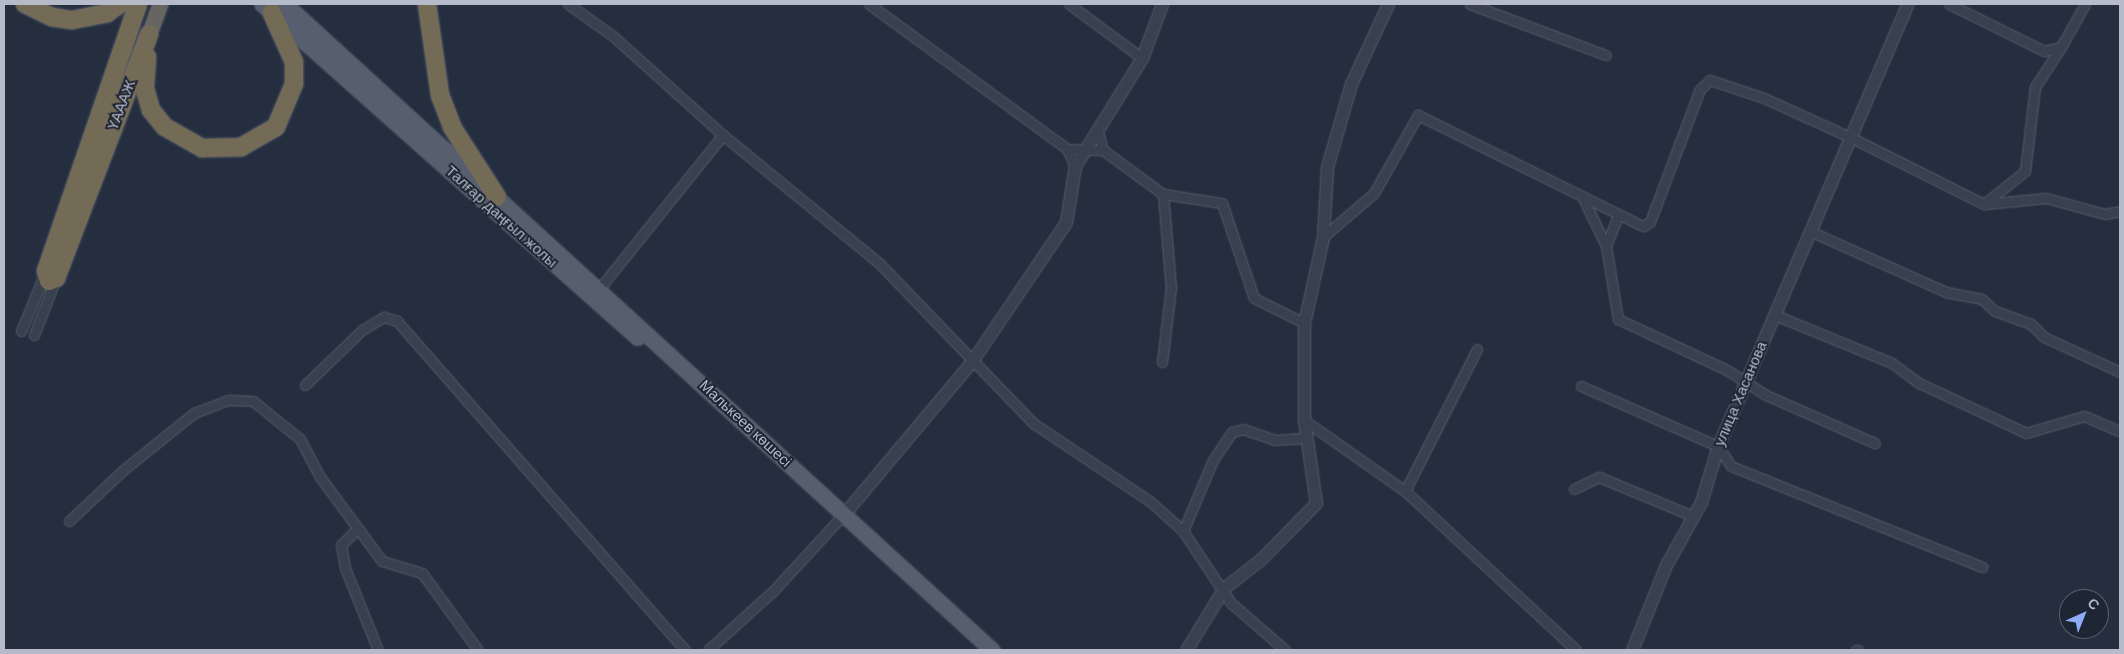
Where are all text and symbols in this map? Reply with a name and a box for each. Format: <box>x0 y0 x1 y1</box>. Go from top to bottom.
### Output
street label: ҮАААЖ <box>104 77 140 133</box>
street label: Талғар даңғыл жолы <box>442 162 560 272</box>
street label: улица Хасанова <box>1711 339 1771 449</box>
street label: Малькеев көшесі <box>695 377 795 471</box>
north arrow <box>2059 589 2109 639</box>
text: С <box>2084 594 2104 614</box>

